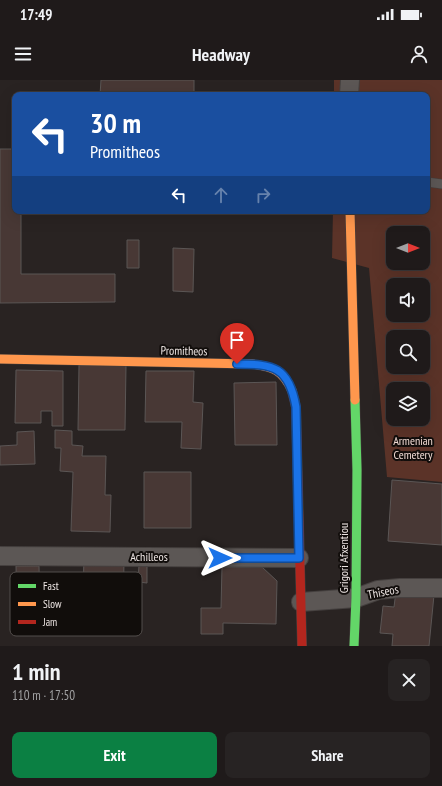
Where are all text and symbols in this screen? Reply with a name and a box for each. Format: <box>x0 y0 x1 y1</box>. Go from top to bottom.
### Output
text: 17:49 <box>20 5 52 24</box>
icon: menu <box>12 43 34 65</box>
text: Headway <box>192 43 250 66</box>
icon: person <box>408 43 430 65</box>
text: 30 m <box>90 104 141 141</box>
icon: left <box>24 108 76 160</box>
text: Promitheos <box>90 140 160 163</box>
icon: left <box>168 184 190 206</box>
icon: ahead <box>210 184 232 206</box>
icon: right <box>252 184 274 206</box>
north arrow <box>386 226 430 270</box>
map controls <box>386 226 430 426</box>
button: sound <box>386 278 430 322</box>
pin <box>220 323 254 364</box>
icon: arrive <box>226 329 248 351</box>
button: search <box>386 330 430 374</box>
street label: Promitheos <box>161 343 207 358</box>
button: layers <box>386 382 430 426</box>
park label: Armenian Cemetery <box>393 433 433 462</box>
street label: Grigori Afxentiou <box>336 523 351 593</box>
position arrow <box>199 537 241 579</box>
street label: Achilleos <box>130 549 168 564</box>
legend <box>10 572 142 636</box>
text: Fast <box>43 579 59 593</box>
street label: Thiseos <box>366 581 400 602</box>
text: Slow <box>43 597 62 611</box>
text: Jam <box>42 615 57 629</box>
text: 1 min <box>12 656 60 687</box>
button: close <box>388 659 430 701</box>
text: 110 m · 17:50 <box>12 687 75 704</box>
button: Exit <box>12 732 217 778</box>
button: Share <box>225 732 430 778</box>

